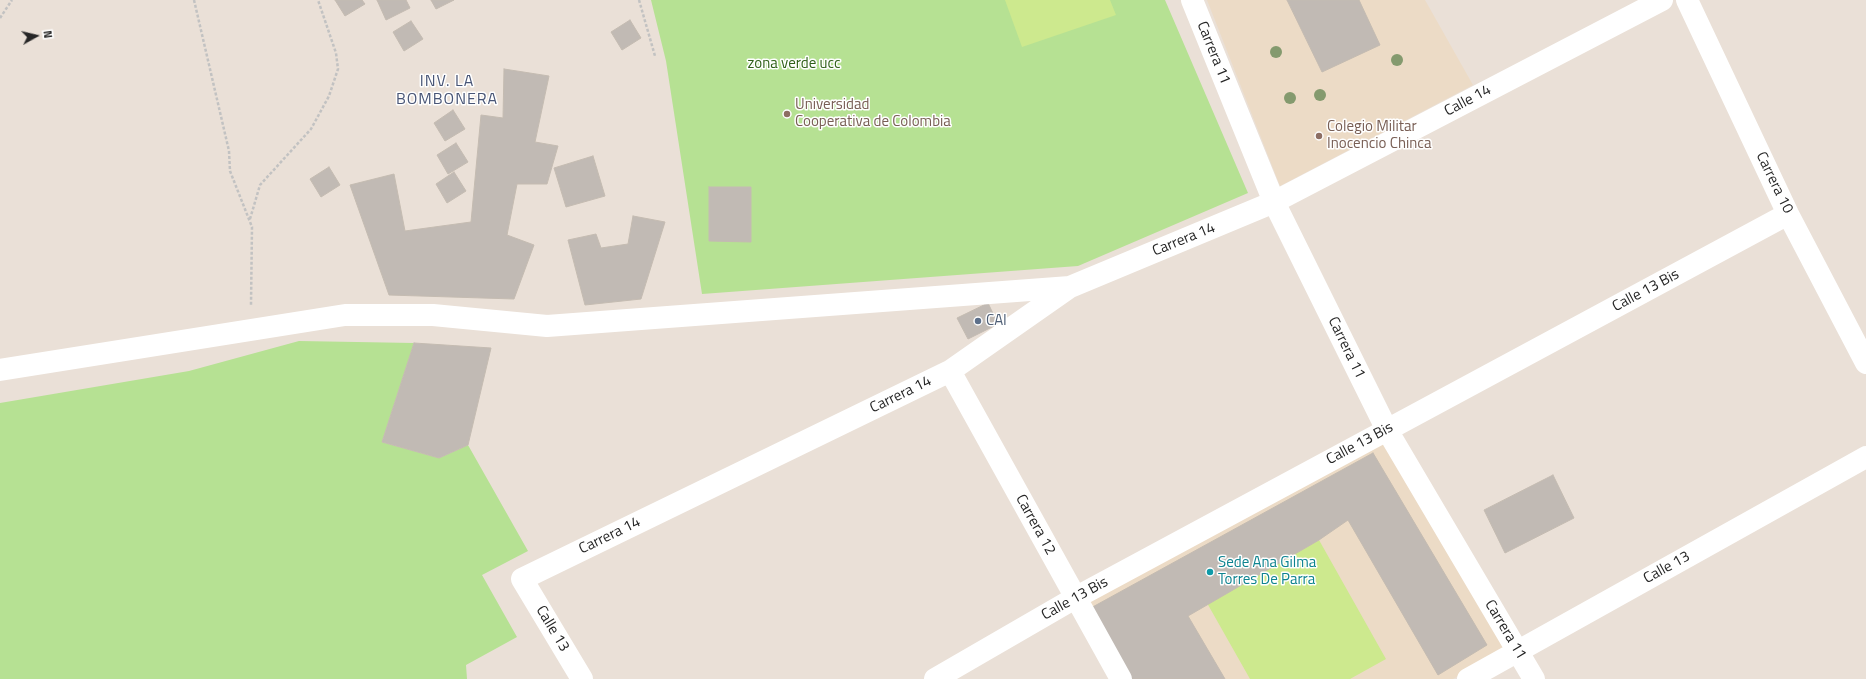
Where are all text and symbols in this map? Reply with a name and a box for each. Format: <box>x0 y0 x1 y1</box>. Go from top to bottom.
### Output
north arrow <box>16 16 56 56</box>
street label: Carrera 11 <box>1192 19 1234 87</box>
text: N <box>39 29 56 39</box>
park label: zona verde ucc <box>748 55 840 73</box>
district label: INV. LA BOMBONERA <box>396 72 498 110</box>
street label: Calle 14 <box>1442 81 1494 121</box>
place label: Universidad Cooperativa de Colombia <box>795 96 951 131</box>
marker: Universidad Cooperativa de Colombia <box>782 109 792 119</box>
place label: Colegio Militar Inocencio Chinca <box>1327 118 1431 153</box>
marker: Colegio Militar Inocencio Chinca <box>1314 131 1324 141</box>
street label: Carrera 10 <box>1751 149 1797 217</box>
street label: Carrera 14 <box>1150 219 1218 261</box>
street label: Calle 13 Bis <box>1610 266 1682 316</box>
place label: CAI <box>986 312 1007 330</box>
street label: Carrera 11 <box>1323 314 1369 382</box>
marker: CAI <box>973 316 983 326</box>
street label: Carrera 14 <box>867 372 935 418</box>
street label: Calle 13 Bis <box>1324 419 1396 469</box>
street label: Carrera 12 <box>1011 492 1059 558</box>
street label: Carrera 14 <box>576 513 644 559</box>
street label: Calle 13 <box>1641 548 1693 588</box>
place label: Sede Ana Gilma Torres De Parra <box>1218 554 1316 589</box>
marker: Sede Ana Gilma Torres De Parra <box>1205 567 1215 577</box>
street label: Calle 13 Bis <box>1039 573 1111 625</box>
street label: Carrera 11 <box>1480 597 1530 663</box>
street label: Calle 13 <box>531 603 573 655</box>

